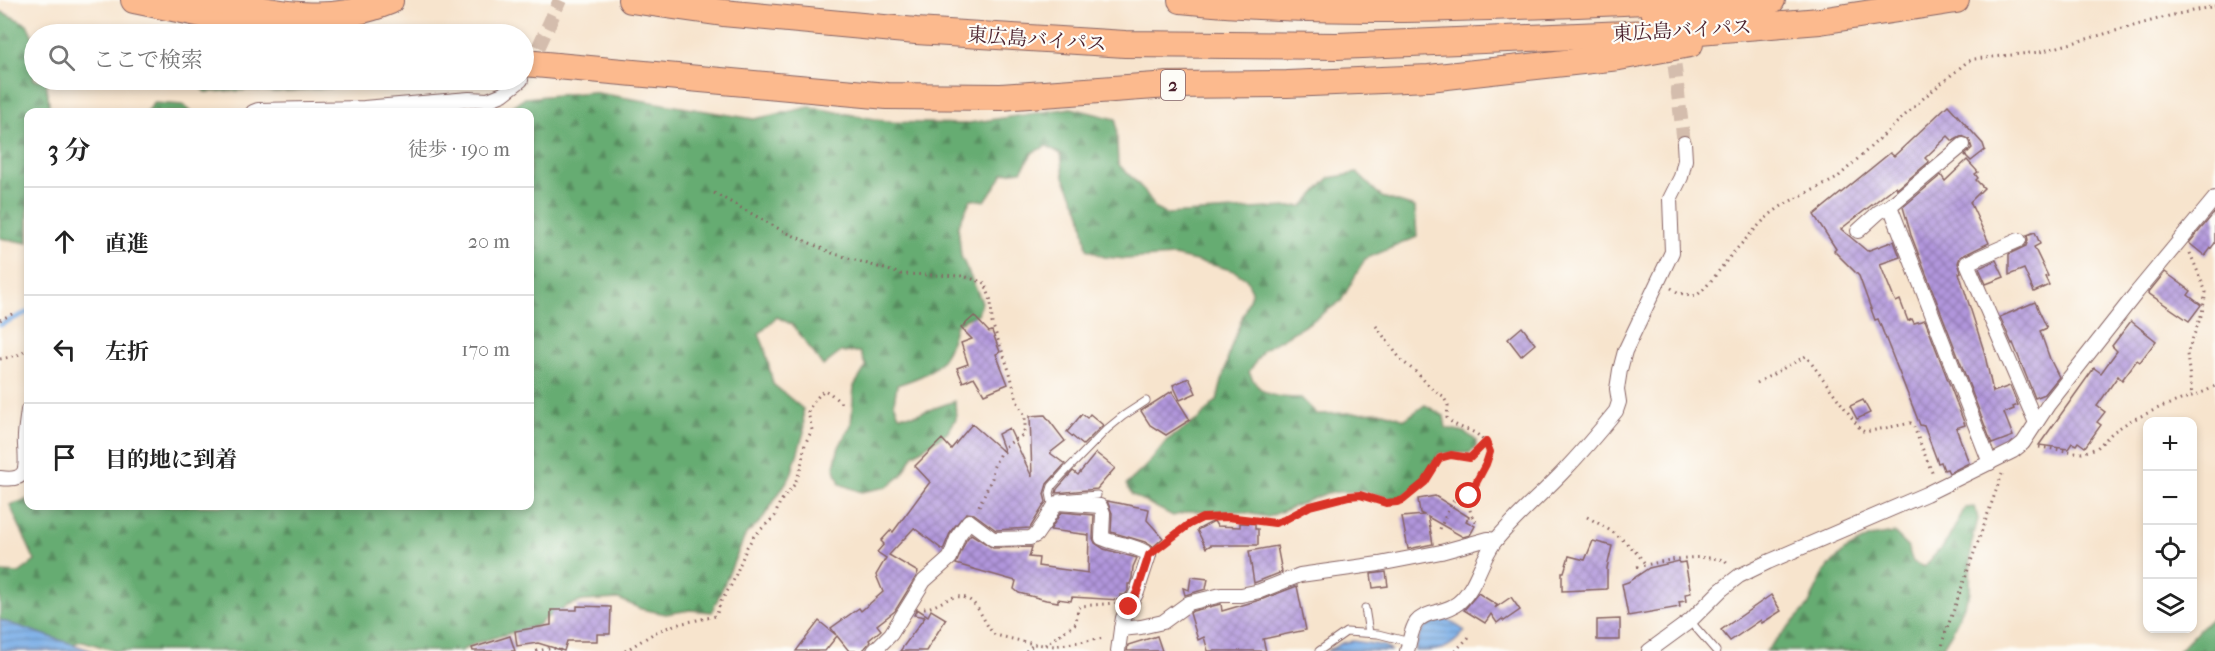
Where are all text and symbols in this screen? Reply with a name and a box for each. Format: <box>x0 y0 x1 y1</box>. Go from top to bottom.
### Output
street label: 東広島バイパス <box>1612 15 1752 46</box>
street label: 東広島バイパス <box>967 23 1107 56</box>
search box <box>24 24 534 90</box>
icon: search <box>45 41 78 74</box>
text: ここで検索 <box>93 47 203 73</box>
road number: 2 <box>1161 70 1185 100</box>
text: 3 分 <box>48 135 90 166</box>
text: 徒歩 · 190 m <box>408 138 510 161</box>
icon: ahead <box>48 225 81 258</box>
text: 20 m <box>468 230 510 253</box>
text: 直進 <box>105 231 149 257</box>
icon: left <box>48 333 81 366</box>
text: 170 m <box>461 338 510 361</box>
text: 左折 <box>105 339 149 365</box>
map controls <box>2143 417 2197 633</box>
button: + <box>2143 417 2197 471</box>
icon: arrive <box>48 441 81 474</box>
text: 目的地に到着 <box>105 447 237 473</box>
button: − <box>2143 471 2197 525</box>
route start <box>1455 482 1481 508</box>
button: locate <box>2143 525 2197 579</box>
button: layers <box>2143 579 2197 633</box>
route end <box>1115 593 1141 619</box>

